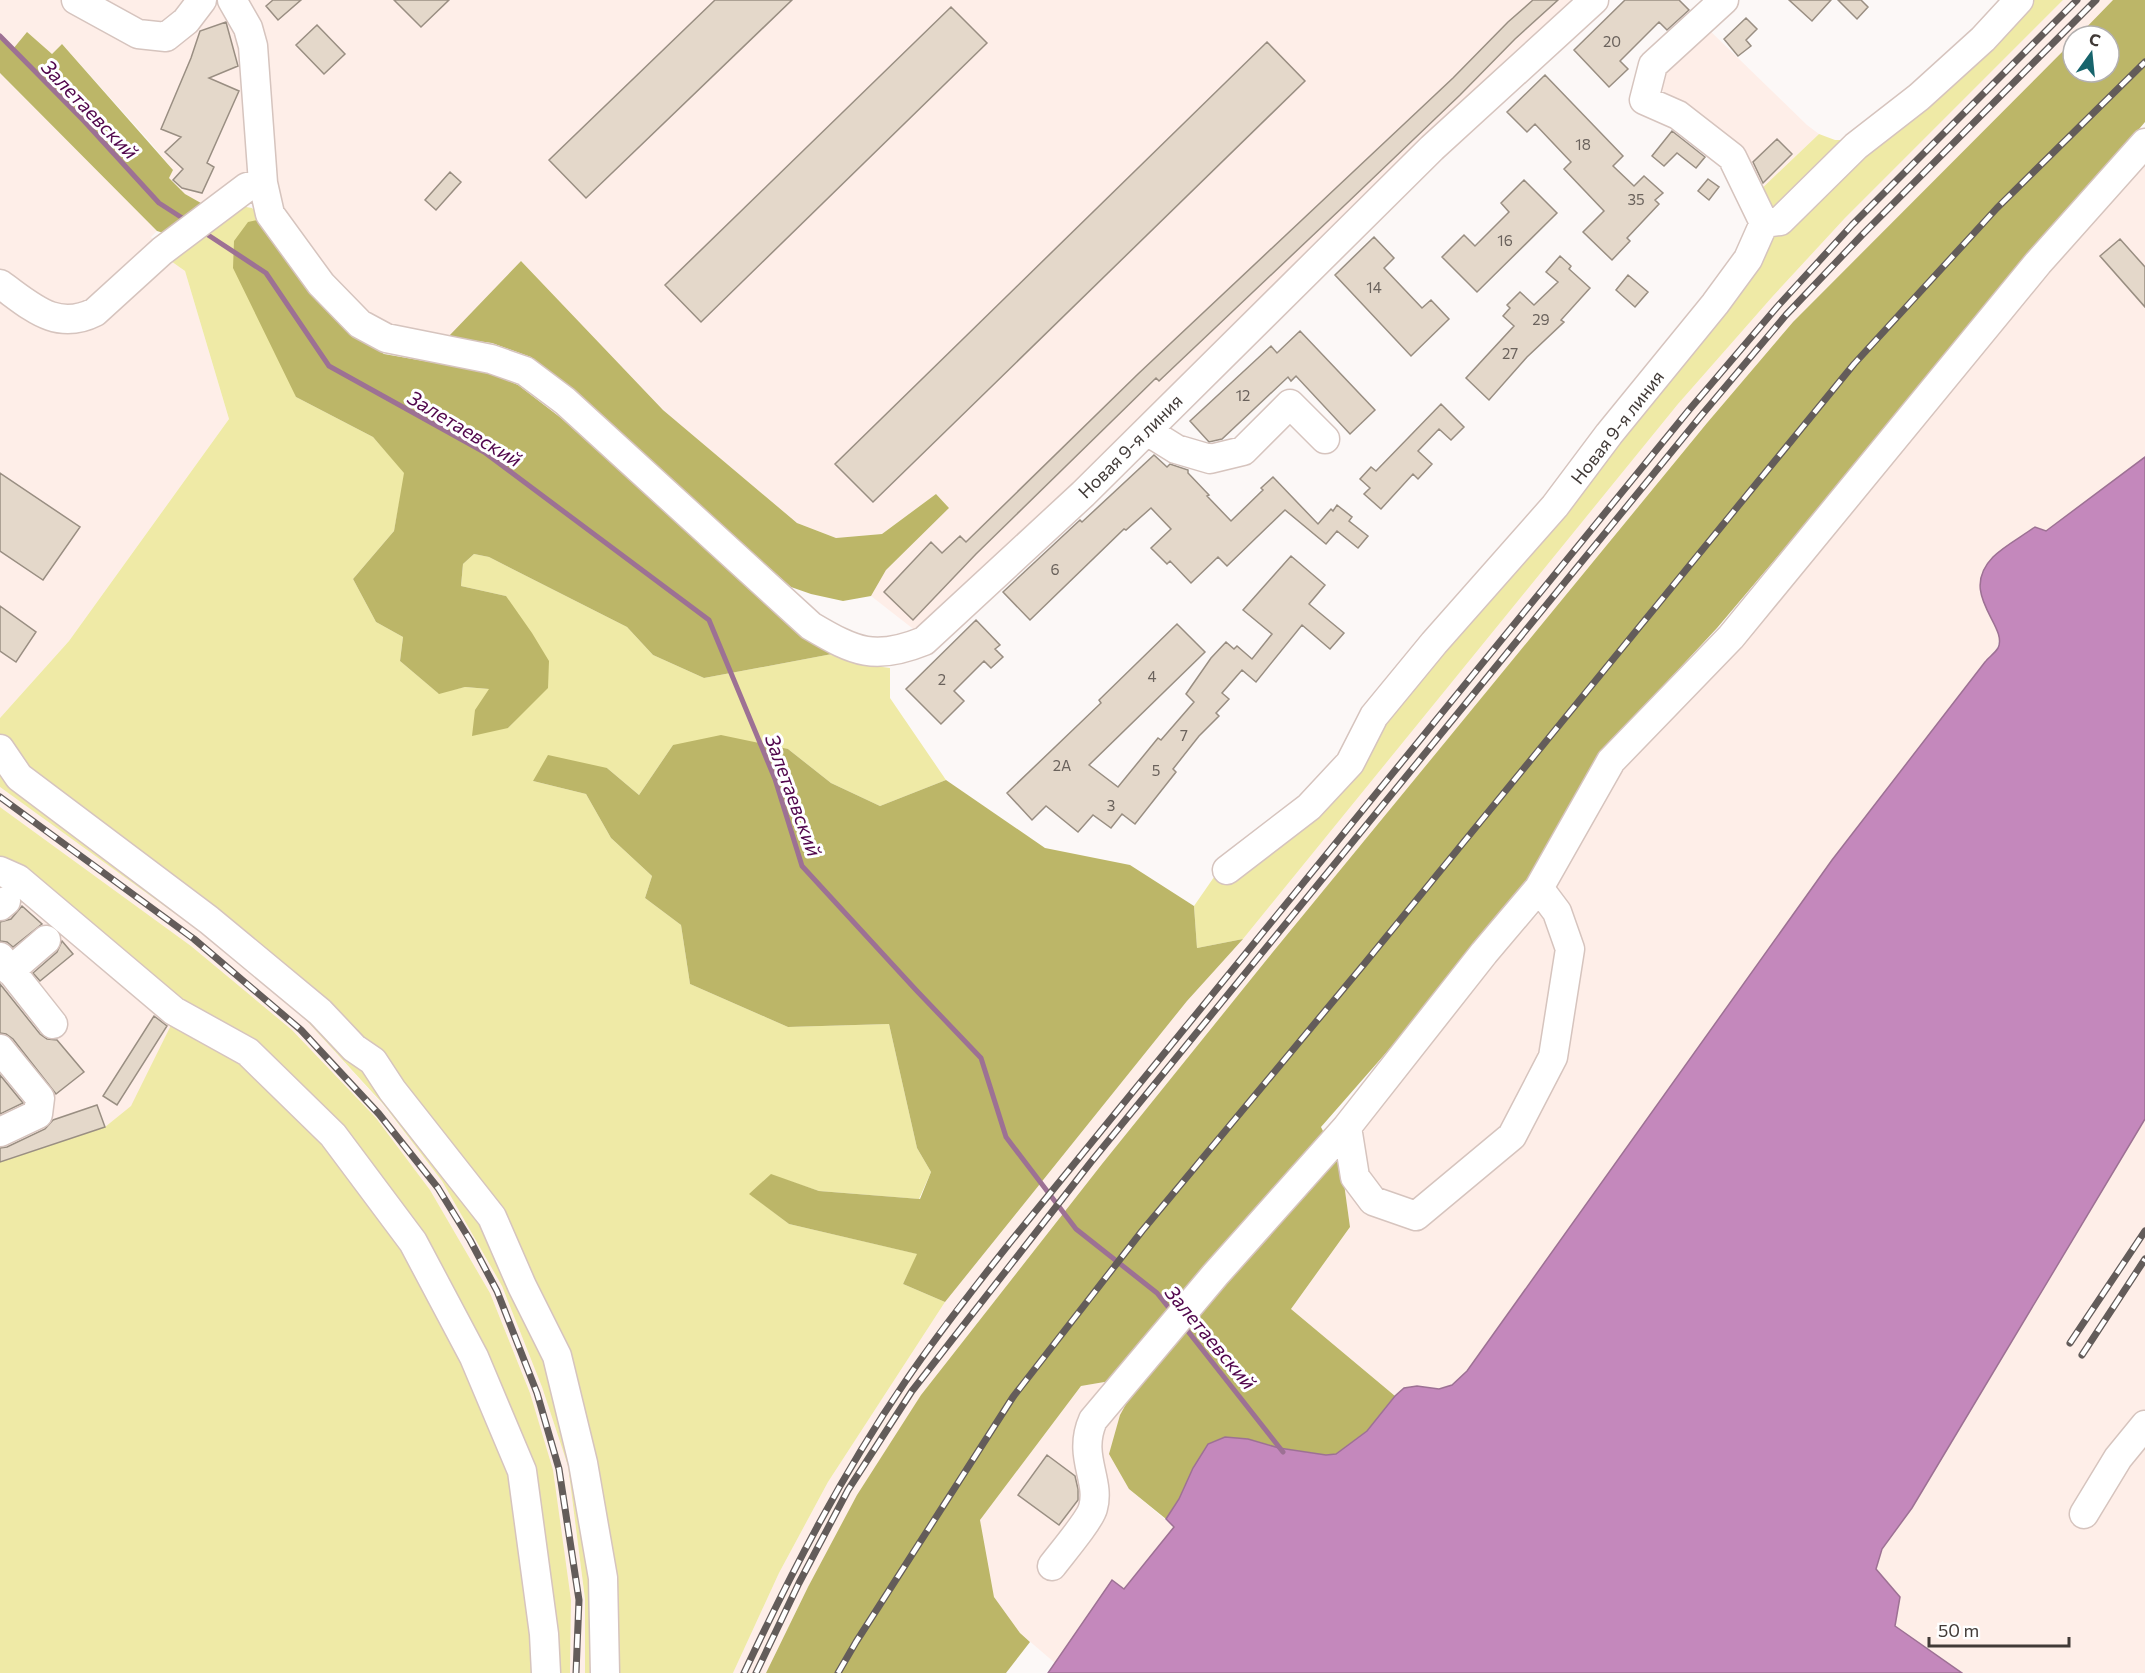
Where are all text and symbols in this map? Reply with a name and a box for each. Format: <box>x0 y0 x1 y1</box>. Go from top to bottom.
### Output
north arrow <box>2061 24 2121 84</box>
text: С <box>2087 28 2103 50</box>
house number: 20 <box>1603 32 1621 50</box>
water label: Залетаевский <box>37 54 144 164</box>
house number: 18 <box>1575 135 1591 153</box>
house number: 35 <box>1627 190 1645 208</box>
house number: 16 <box>1497 231 1513 249</box>
house number: 14 <box>1366 278 1382 296</box>
house number: 29 <box>1532 310 1550 328</box>
house number: 27 <box>1502 344 1518 362</box>
street label: Новая 9-я линия <box>1566 366 1668 488</box>
water label: Залетаевский <box>404 385 527 472</box>
house number: 12 <box>1236 386 1250 404</box>
street label: Новая 9-я линия <box>1073 389 1187 503</box>
house number: 6 <box>1050 560 1060 578</box>
house number: 4 <box>1148 667 1157 685</box>
house number: 2 <box>938 670 946 688</box>
house number: 7 <box>1180 726 1188 744</box>
water label: Залетаевский <box>761 731 827 860</box>
house number: 2А <box>1053 756 1071 774</box>
house number: 5 <box>1152 761 1160 779</box>
house number: 3 <box>1107 796 1115 814</box>
water label: Залетаевский <box>1161 1280 1262 1394</box>
scale bar <box>1929 1610 2068 1648</box>
text: 50 m <box>1938 1619 1979 1641</box>

